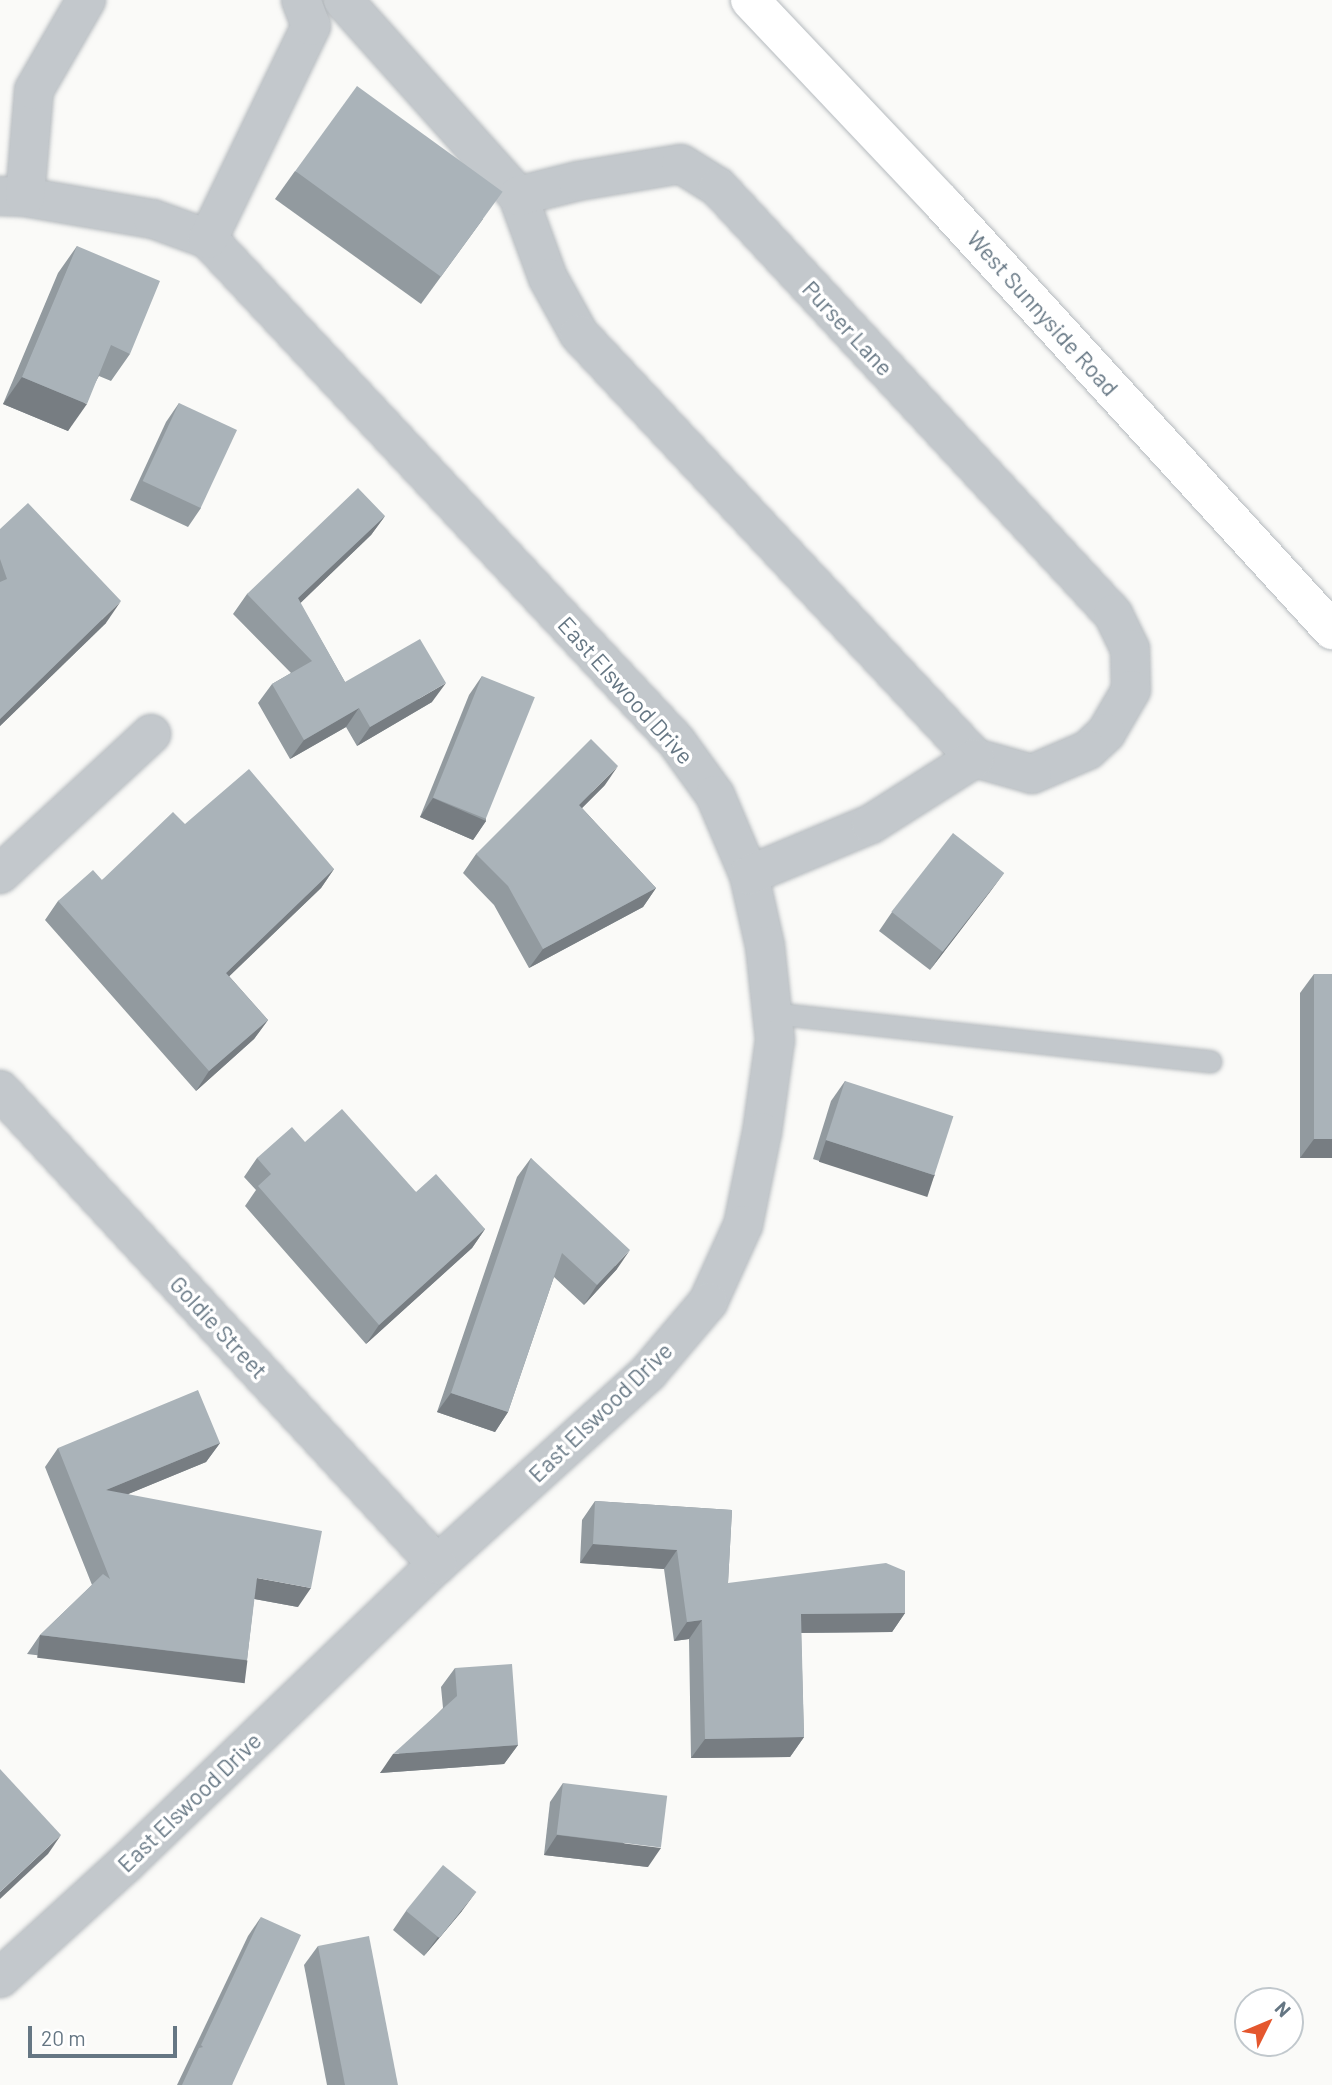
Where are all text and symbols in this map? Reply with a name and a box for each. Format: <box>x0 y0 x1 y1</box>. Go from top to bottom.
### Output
street label: West Sunnyside Road <box>962 225 1124 401</box>
street label: Purser Lane <box>797 275 899 381</box>
street label: East Elswood Drive <box>553 611 699 769</box>
street label: Goldie Street <box>165 1270 273 1384</box>
street label: East Elswood Drive <box>522 1336 678 1488</box>
street label: East Elswood Drive <box>111 1726 267 1878</box>
north arrow <box>1234 1987 1304 2057</box>
text: N <box>1271 1996 1296 2021</box>
scale bar <box>32 2011 180 2056</box>
text: 20 m <box>41 2025 86 2050</box>

